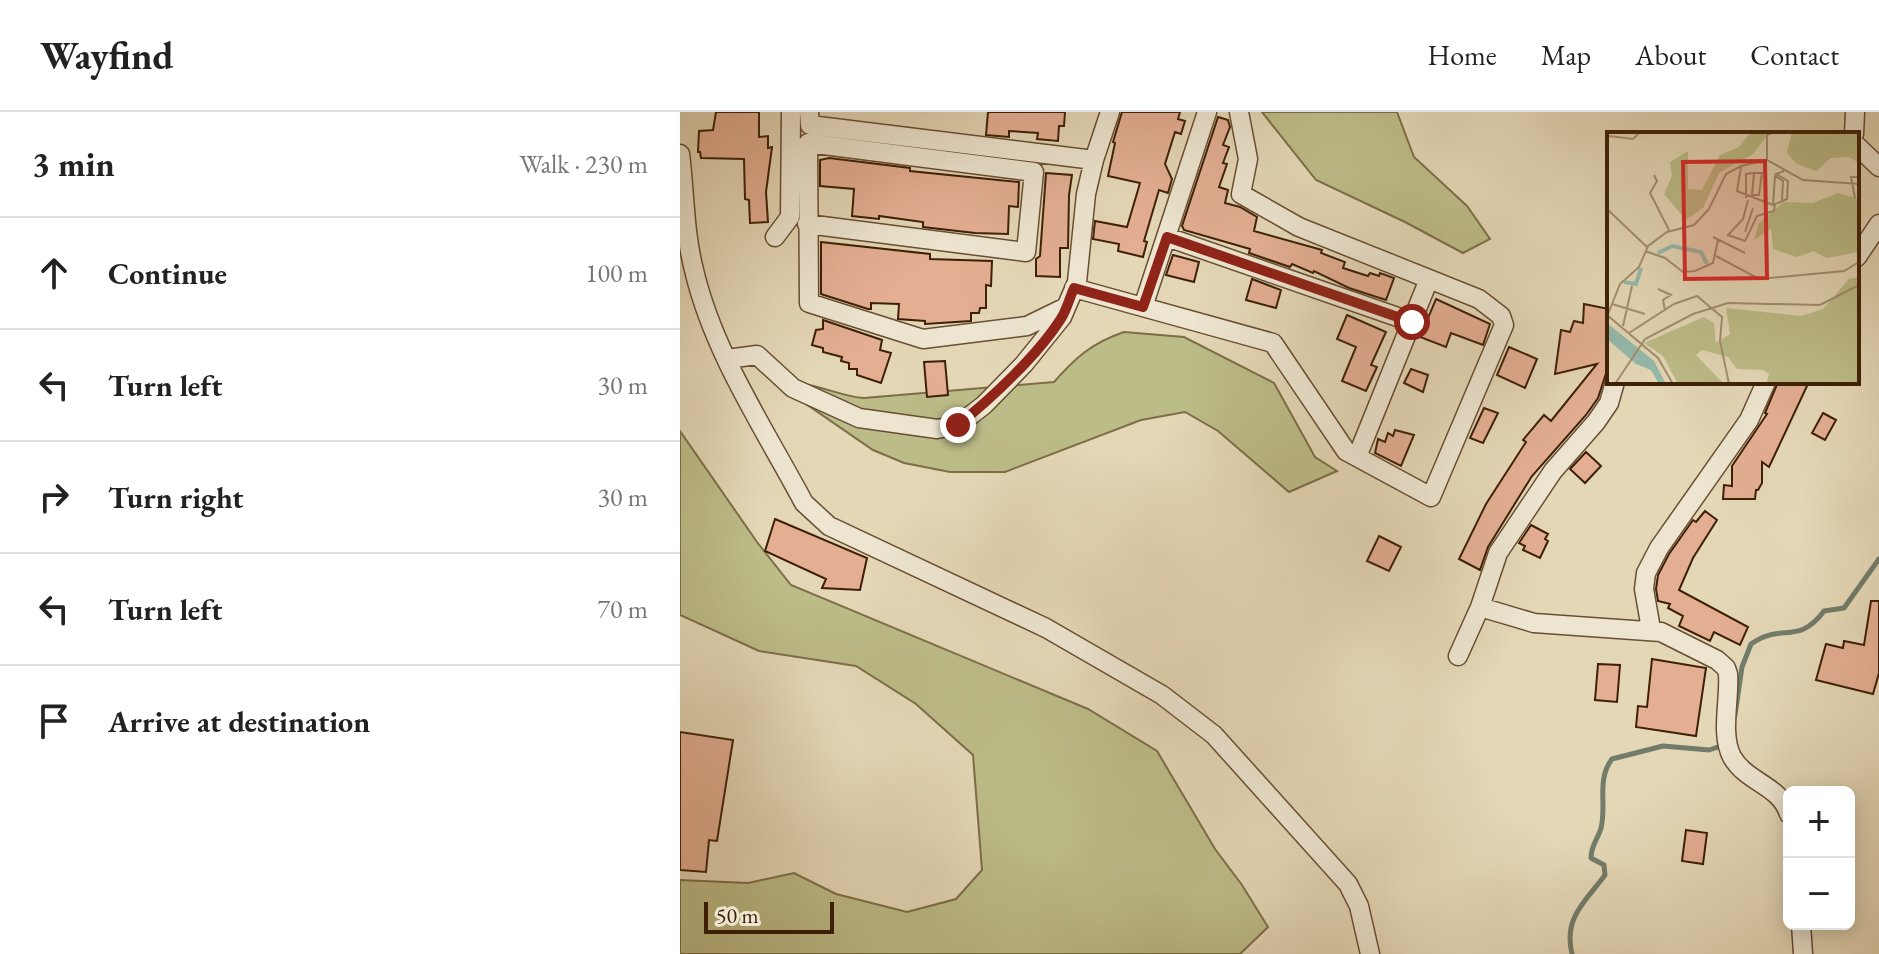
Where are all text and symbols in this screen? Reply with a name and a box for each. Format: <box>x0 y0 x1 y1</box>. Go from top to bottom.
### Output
text: Wayfind <box>40 31 174 80</box>
text: Home <box>1427 37 1497 73</box>
text: Map <box>1541 37 1591 73</box>
text: About <box>1635 37 1706 73</box>
text: Contact <box>1750 37 1839 73</box>
inset map <box>1607 132 1859 384</box>
text: 3 min <box>32 142 115 186</box>
text: Walk · 230 m <box>520 147 648 181</box>
icon: ahead <box>32 251 76 295</box>
text: Continue <box>108 254 227 293</box>
text: 100 m <box>585 256 648 290</box>
route start <box>1394 304 1430 340</box>
icon: left <box>32 363 76 407</box>
text: Turn left <box>108 366 222 405</box>
text: 30 m <box>598 368 648 402</box>
route end <box>940 407 976 443</box>
icon: right <box>32 475 76 519</box>
text: Turn right <box>108 478 244 517</box>
text: 30 m <box>598 480 648 514</box>
icon: left <box>32 587 76 631</box>
text: Turn left <box>108 590 222 629</box>
text: 70 m <box>598 592 648 626</box>
icon: arrive <box>32 699 76 743</box>
text: Arrive at destination <box>108 702 370 741</box>
map controls <box>1783 786 1855 930</box>
button: + <box>1783 786 1855 858</box>
button: − <box>1783 858 1855 930</box>
scale bar <box>704 898 834 934</box>
text: 50 m <box>716 901 759 930</box>

